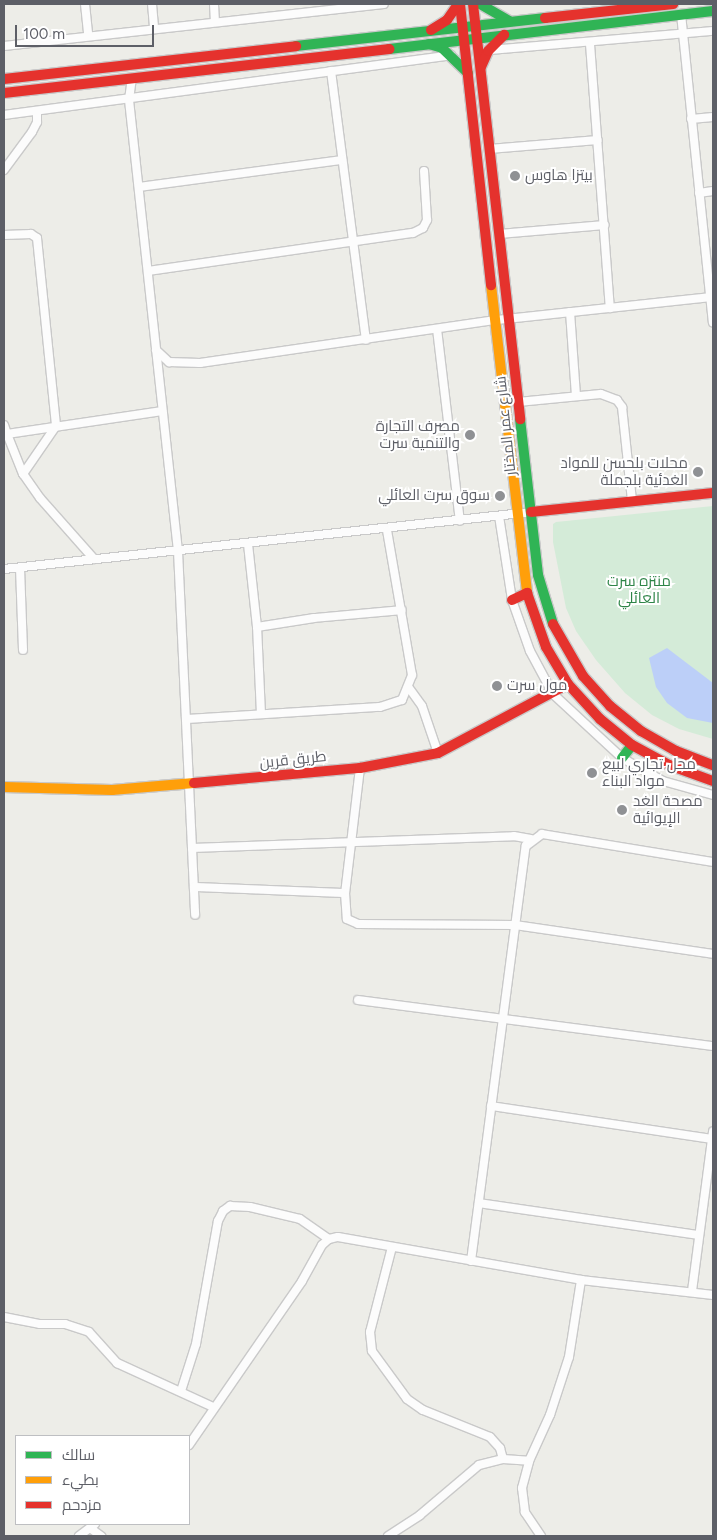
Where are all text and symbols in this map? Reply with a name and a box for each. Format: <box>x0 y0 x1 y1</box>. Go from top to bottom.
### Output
scale bar <box>18 15 156 47</box>
text: 100 m <box>23 25 65 43</box>
place label: بيتزا هاوس <box>525 167 593 185</box>
marker: بيتزا هاوس <box>509 170 521 182</box>
street label: شارع عمر المختار <box>492 375 520 477</box>
place label: مصرف التجارة والتنمية سرت <box>376 417 460 452</box>
marker: مصرف التجارة والتنمية سرت <box>464 429 476 441</box>
place label: محلات بلحسن للمواد الغدئية بلجملة <box>560 454 688 489</box>
marker: محلات بلحسن للمواد الغدئية بلجملة <box>692 466 704 478</box>
place label: سوق سرت العائلي <box>378 487 490 505</box>
marker: سوق سرت العائلي <box>494 490 506 502</box>
park label: منتزه سرت العائلي <box>607 572 671 607</box>
place label: مول سرت <box>507 677 567 695</box>
marker: مول سرت <box>491 680 503 692</box>
street label: طريق قرين <box>259 748 327 772</box>
place label: محل تجاري لبيع مواد البناء <box>602 755 696 790</box>
marker: محل تجاري لبيع مواد البناء <box>586 767 598 779</box>
place label: مصحة الغد الإيوائية <box>633 792 703 827</box>
marker: مصحة الغد الإيوائية <box>615 803 629 817</box>
legend <box>15 1435 190 1525</box>
text: سالك <box>62 1446 95 1464</box>
text: بطيء <box>62 1471 99 1489</box>
text: مزدحم <box>62 1496 102 1514</box>

